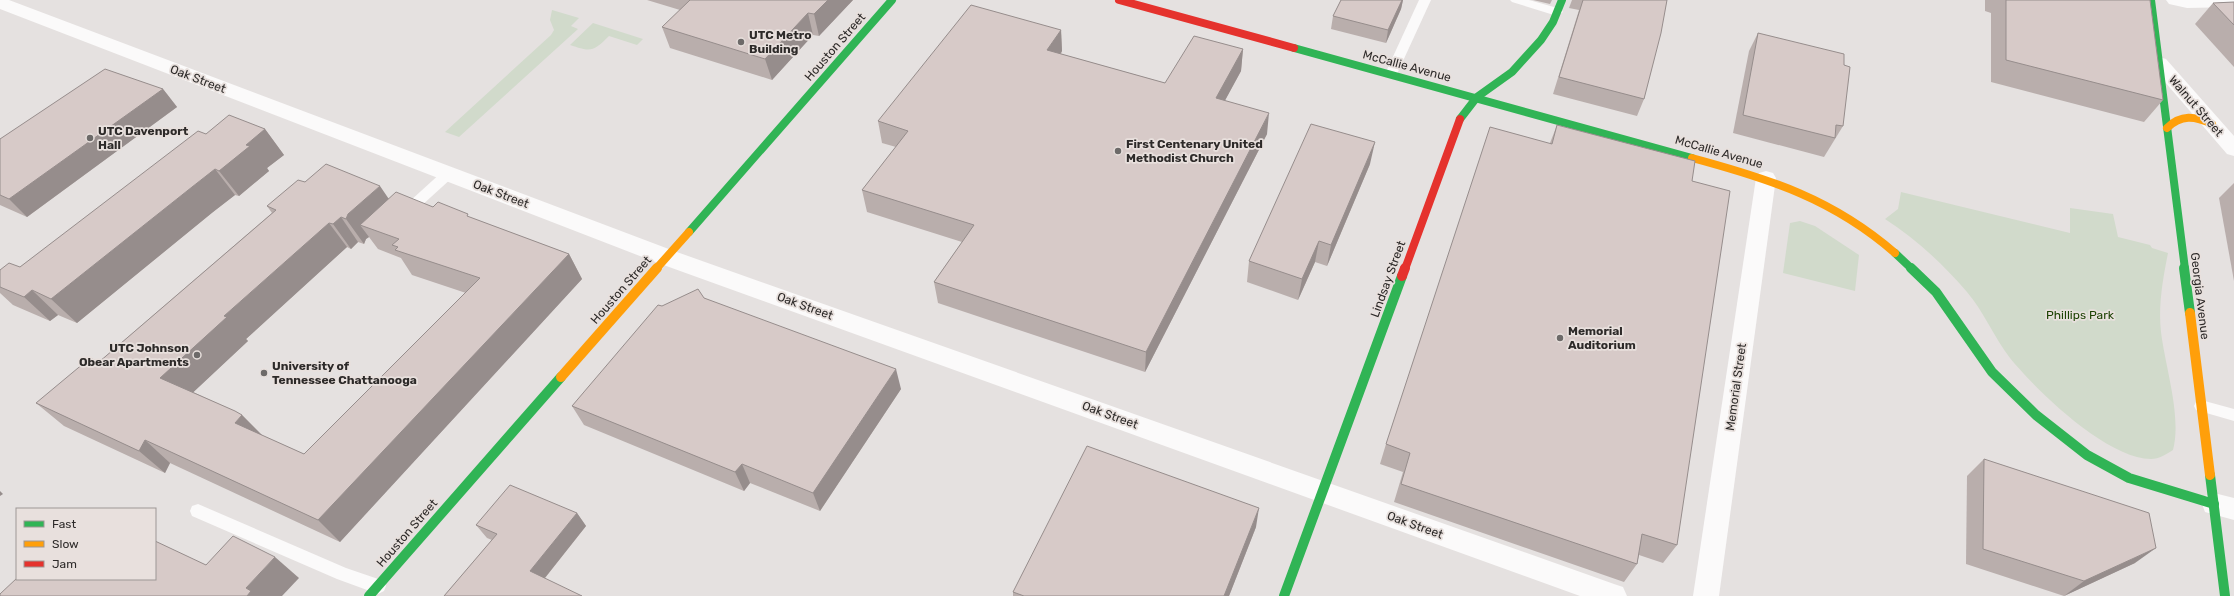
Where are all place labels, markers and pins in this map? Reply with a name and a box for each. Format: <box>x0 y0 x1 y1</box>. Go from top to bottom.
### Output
place label: UTC Metro Building <box>749 28 812 56</box>
marker: UTC Metro Building <box>736 37 746 47</box>
place label: UTC Davenport Hall <box>98 124 189 152</box>
marker: UTC Davenport Hall <box>85 133 95 143</box>
place label: First Centenary United Methodist Church <box>1126 137 1263 165</box>
marker: First Centenary United Methodist Church <box>1113 146 1123 156</box>
place label: Memorial Auditorium <box>1568 324 1636 352</box>
marker: Memorial Auditorium <box>1555 333 1565 343</box>
place label: UTC Johnson Obear Apartments <box>79 341 189 369</box>
marker: UTC Johnson Obear Apartments <box>192 350 202 360</box>
place label: University of Tennessee Chattanooga <box>272 359 417 387</box>
marker: University of Tennessee Chattanooga <box>259 368 269 378</box>

